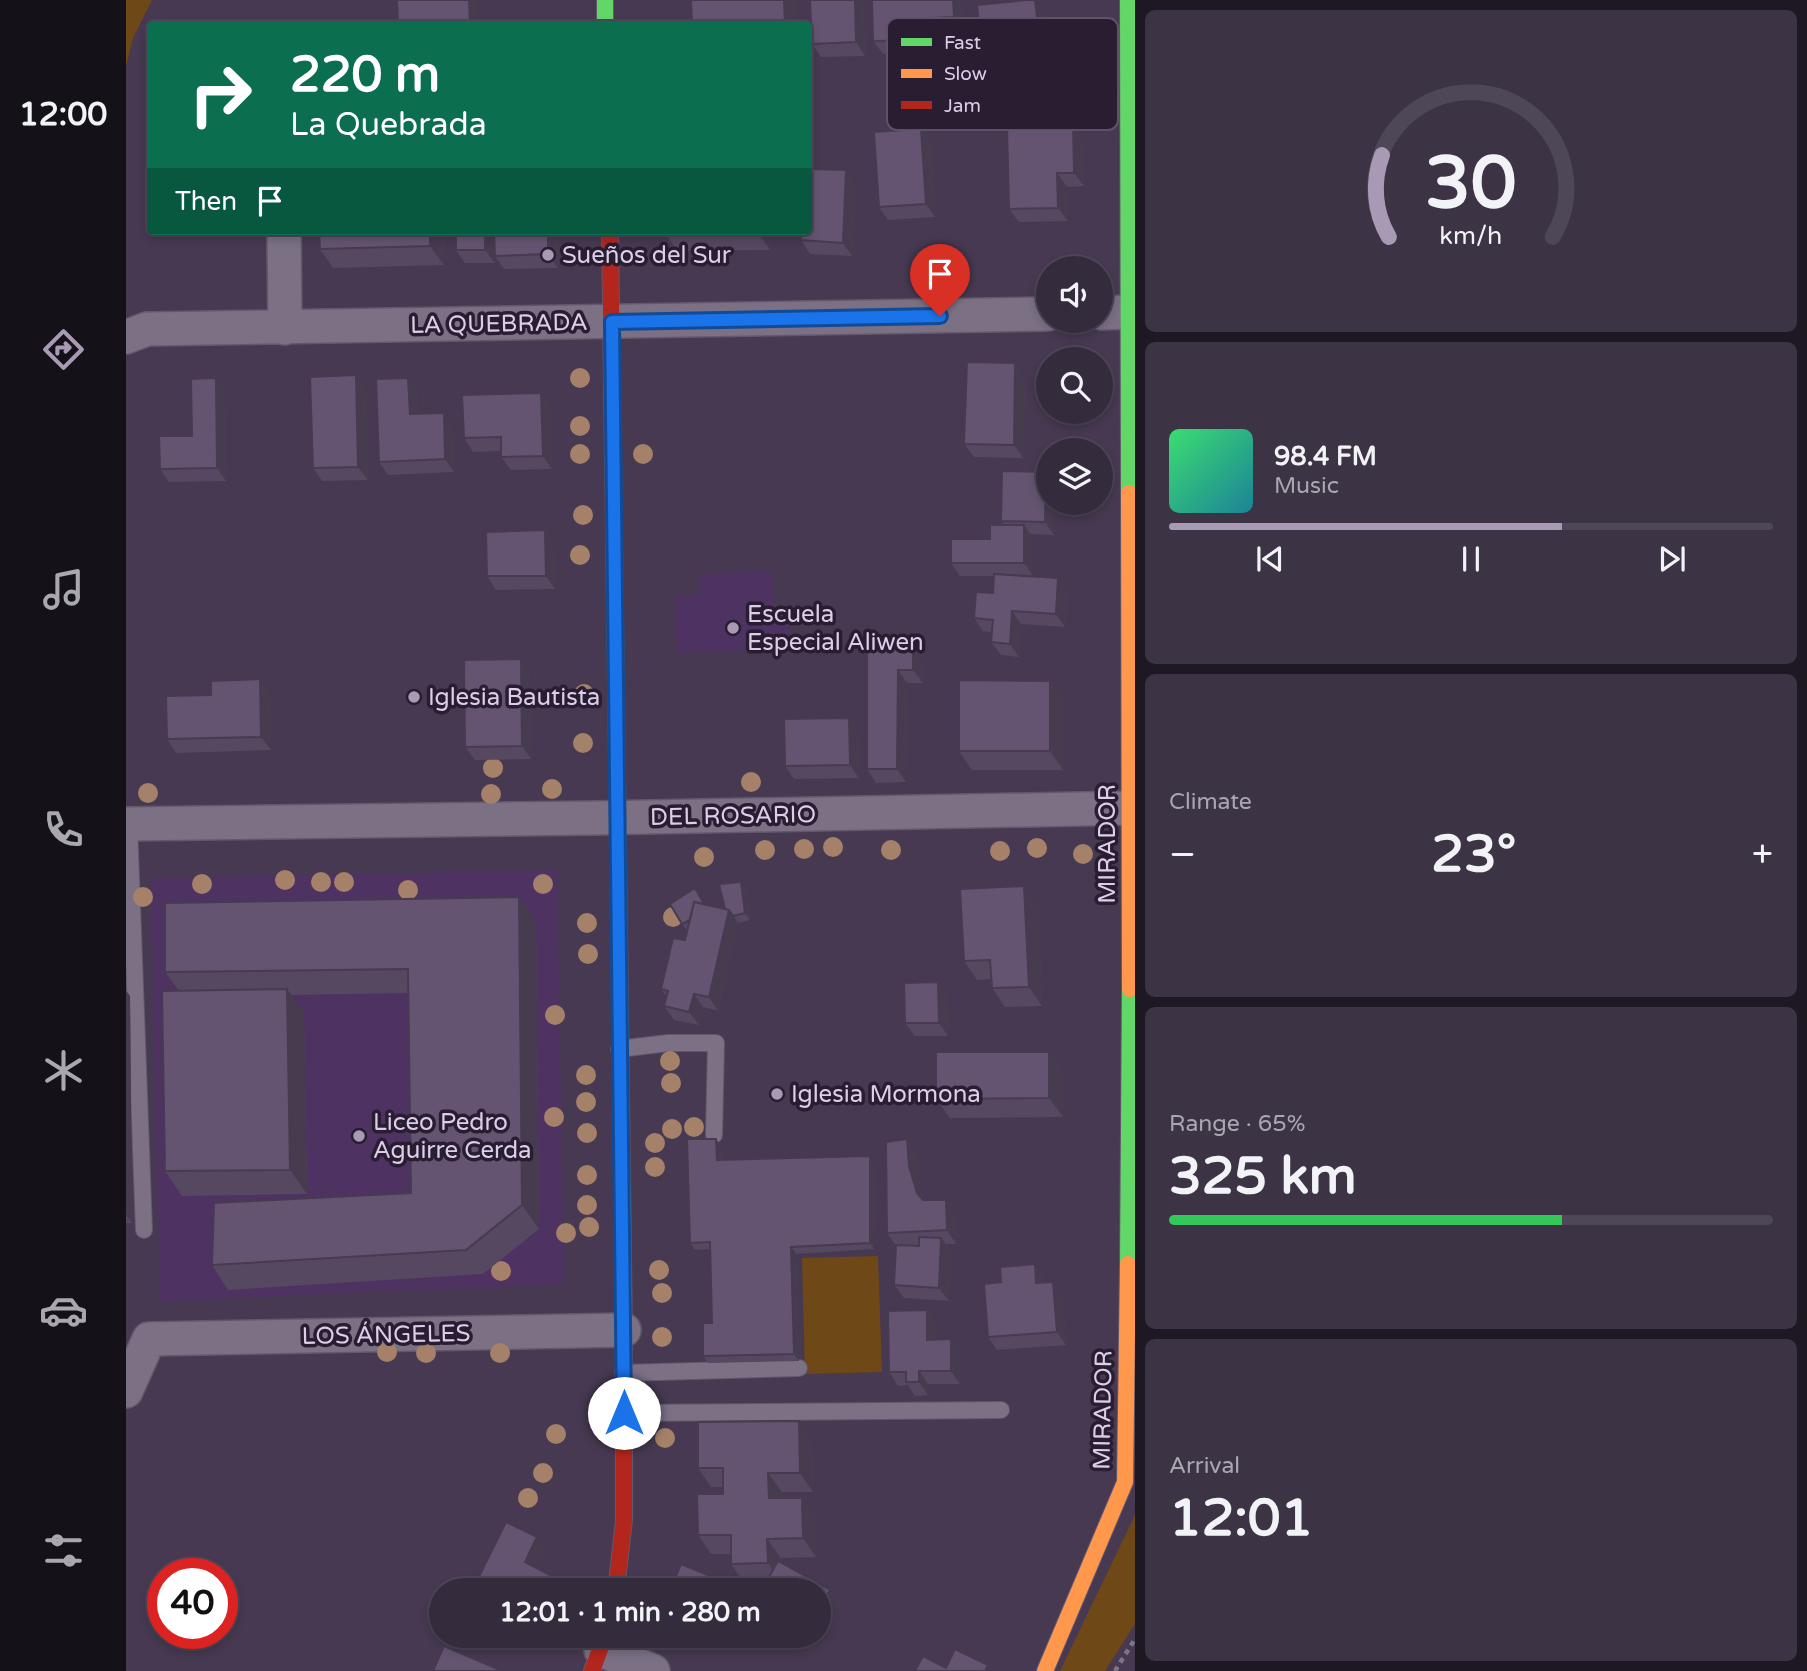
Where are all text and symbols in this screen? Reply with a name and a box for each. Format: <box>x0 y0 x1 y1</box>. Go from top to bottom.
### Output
legend <box>887 18 1118 130</box>
text: Fast <box>944 32 981 54</box>
text: 220 m <box>290 46 440 105</box>
icon: right <box>175 49 266 140</box>
text: Slow <box>944 63 987 85</box>
text: Jam <box>944 95 981 117</box>
text: 12:00 <box>19 96 107 134</box>
text: La Quebrada <box>290 106 487 144</box>
text: 30 <box>1425 140 1517 228</box>
icon: arrive <box>251 182 289 220</box>
text: Then <box>175 186 237 217</box>
text: km/h <box>1440 221 1502 251</box>
place label: Sueños del Sur <box>562 241 732 270</box>
pin <box>910 244 970 316</box>
marker: Sueños del Sur <box>540 247 556 263</box>
icon: arrive <box>921 255 959 293</box>
map controls <box>1036 256 1113 515</box>
button: sound <box>1036 256 1113 333</box>
street label: LA QUEBRADA <box>410 308 588 340</box>
icon: directions <box>39 325 88 374</box>
button: search <box>1036 347 1113 424</box>
button: layers <box>1036 438 1113 515</box>
text: 98.4 FM <box>1274 441 1377 472</box>
text: Music <box>1274 472 1339 500</box>
icon: previous <box>1251 540 1289 578</box>
icon: pause <box>1452 540 1490 578</box>
icon: next <box>1653 540 1691 578</box>
icon: music <box>39 565 88 614</box>
place label: Escuela Especial Aliwen <box>747 600 924 657</box>
marker: Escuela Especial Aliwen <box>725 620 741 636</box>
place label: Iglesia Bautista <box>428 683 600 712</box>
marker: Iglesia Bautista <box>406 689 422 705</box>
street label: MIRADOR <box>1093 784 1122 904</box>
text: Climate <box>1169 788 1252 816</box>
street label: DEL ROSARIO <box>650 800 816 832</box>
icon: phone <box>39 805 88 854</box>
text: 23° <box>1431 823 1516 886</box>
text: − <box>1169 832 1196 878</box>
text: + <box>1752 832 1773 878</box>
icon: climate <box>39 1046 88 1095</box>
place label: Iglesia Mormona <box>791 1080 981 1109</box>
marker: Iglesia Mormona <box>769 1086 785 1102</box>
place label: Liceo Pedro Aguirre Cerda <box>373 1108 532 1165</box>
text: Range · 65% <box>1169 1110 1305 1138</box>
marker: Liceo Pedro Aguirre Cerda <box>351 1128 367 1144</box>
text: 325 km <box>1169 1145 1357 1208</box>
icon: car <box>39 1286 88 1335</box>
street label: LOS ÁNGELES <box>301 1318 471 1351</box>
street label: MIRADOR <box>1087 1350 1119 1470</box>
position arrow <box>587 1376 661 1450</box>
text: Arrival <box>1169 1452 1240 1480</box>
text: 12:01 <box>1169 1487 1313 1550</box>
icon: filters <box>39 1526 88 1575</box>
speed limit sign: 40 <box>147 1558 238 1649</box>
text: 12:01 · 1 min · 280 m <box>499 1597 761 1628</box>

